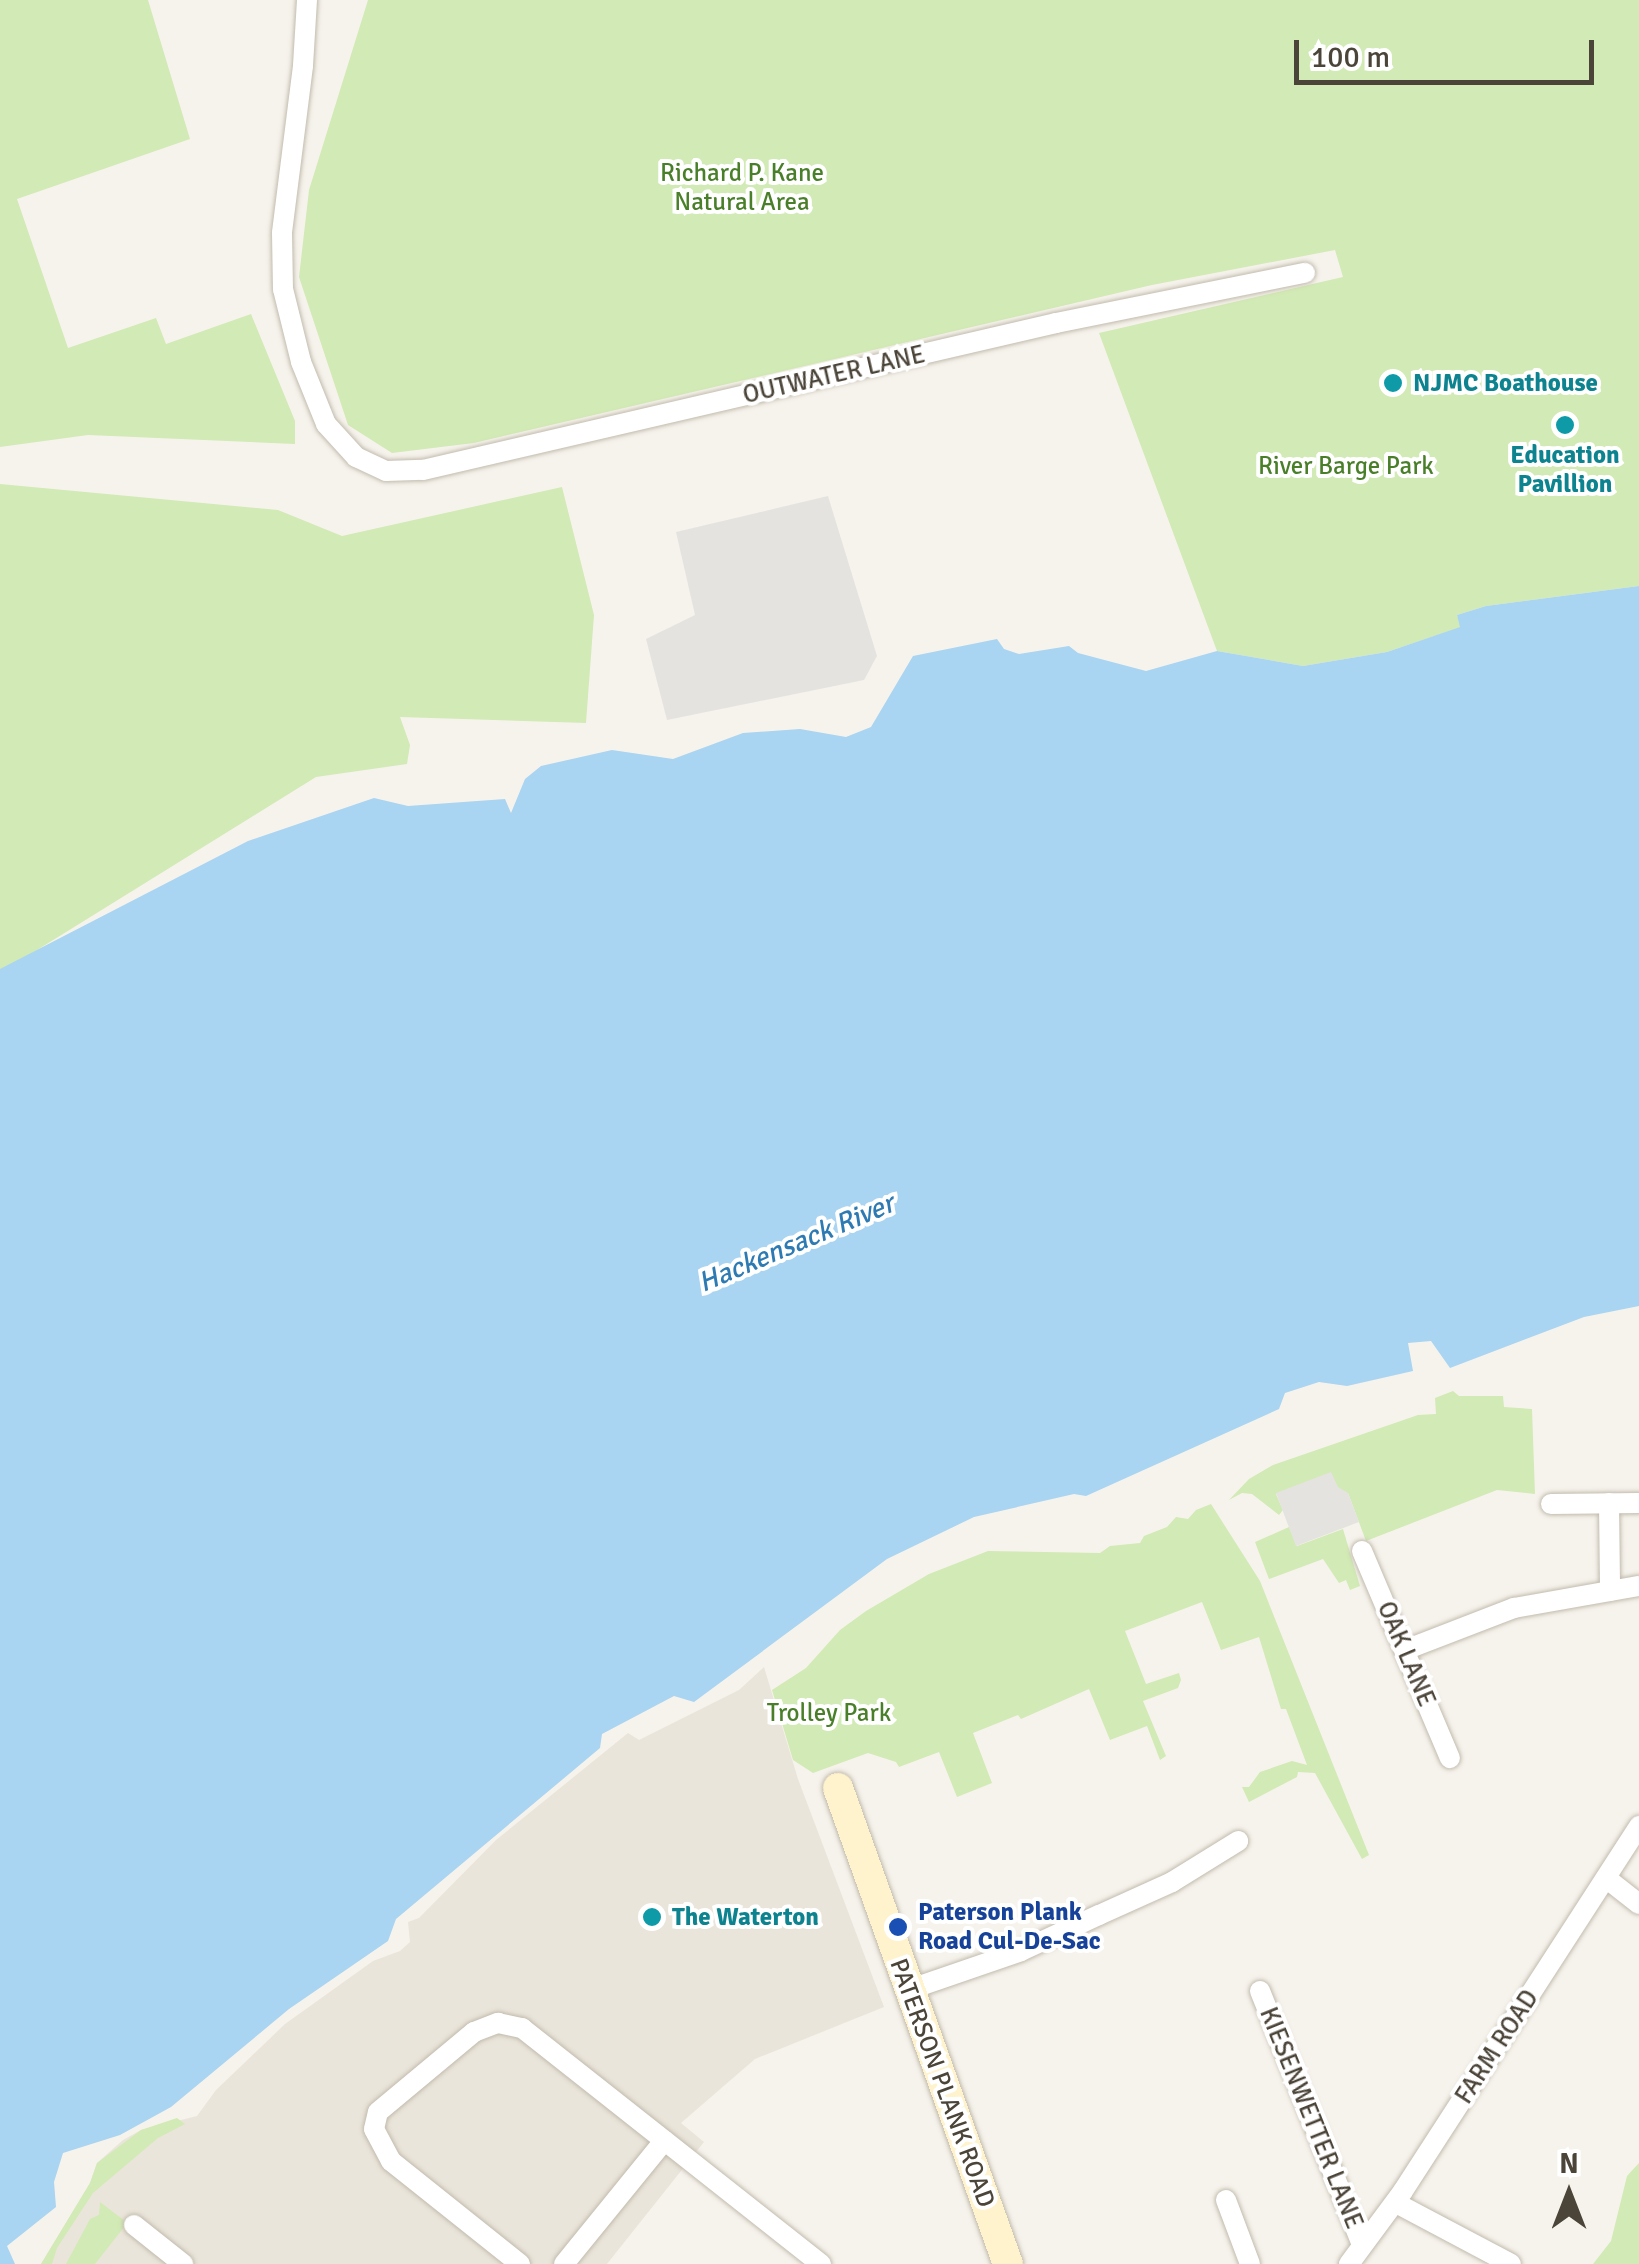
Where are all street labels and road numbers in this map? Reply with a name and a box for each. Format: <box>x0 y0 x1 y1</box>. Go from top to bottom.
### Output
street label: OUTWATER LANE <box>740 339 928 411</box>
street label: OAK LANE <box>1370 1597 1442 1711</box>
street label: PATERSON PLANK ROAD <box>883 1955 1001 2211</box>
street label: FARM ROAD <box>1449 1984 1545 2110</box>
street label: KIESENWETTER LANE <box>1253 2003 1369 2233</box>

